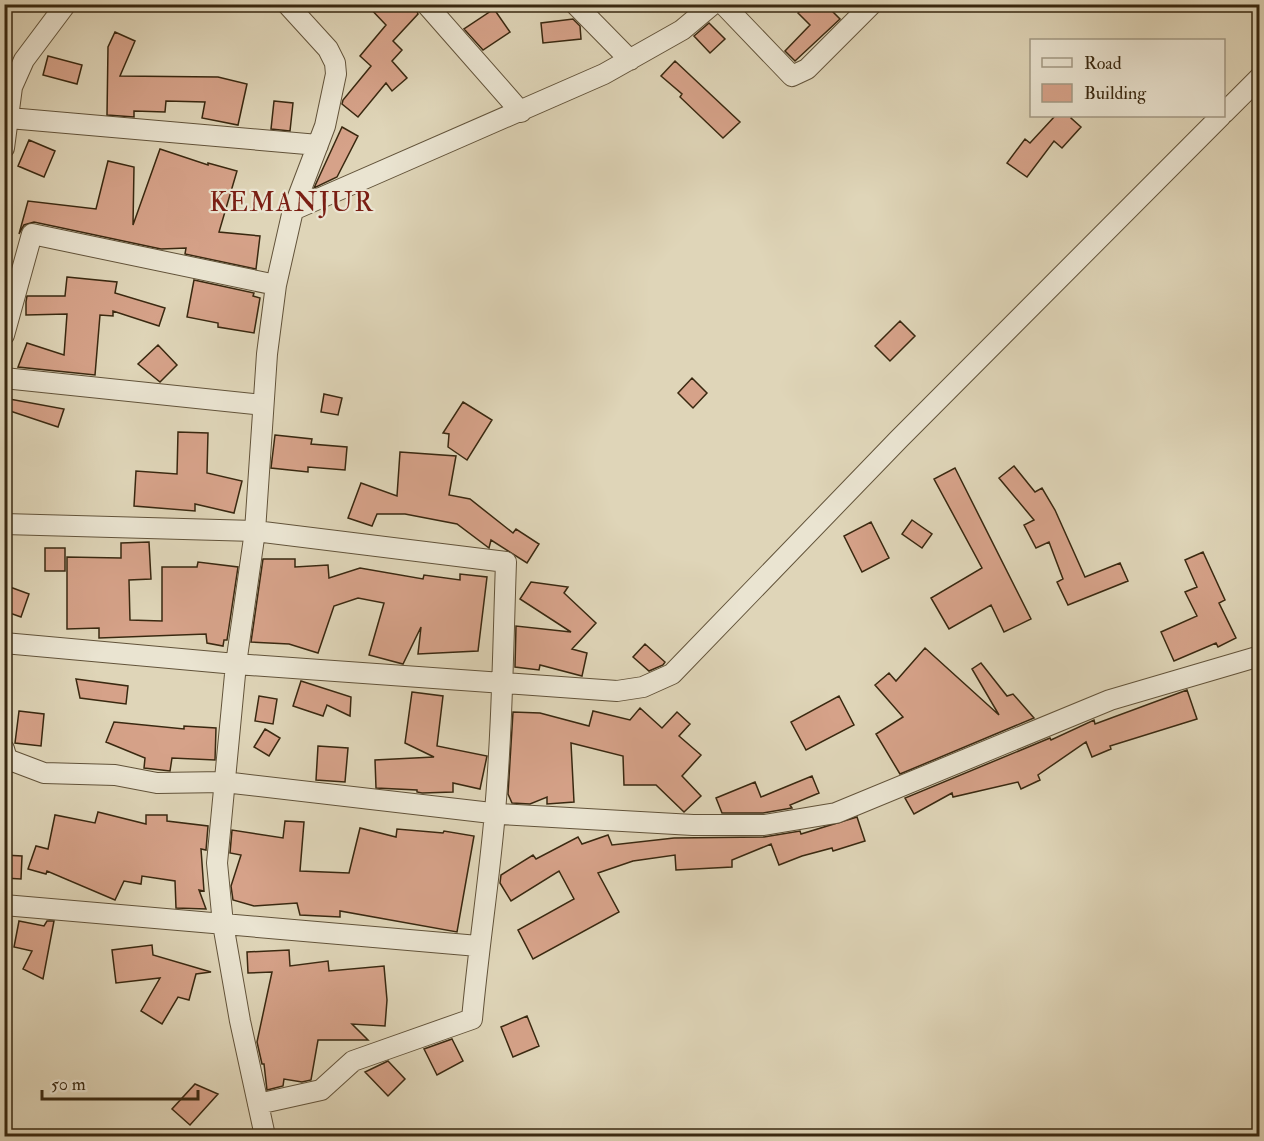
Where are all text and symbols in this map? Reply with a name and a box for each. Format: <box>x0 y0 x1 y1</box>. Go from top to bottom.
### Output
legend <box>1030 39 1225 117</box>
text: Road <box>1084 52 1122 75</box>
text: Building <box>1084 82 1147 105</box>
district label: KEMANJUR <box>210 187 374 219</box>
scale bar <box>42 1063 198 1101</box>
text: 50 m <box>51 1073 86 1096</box>

